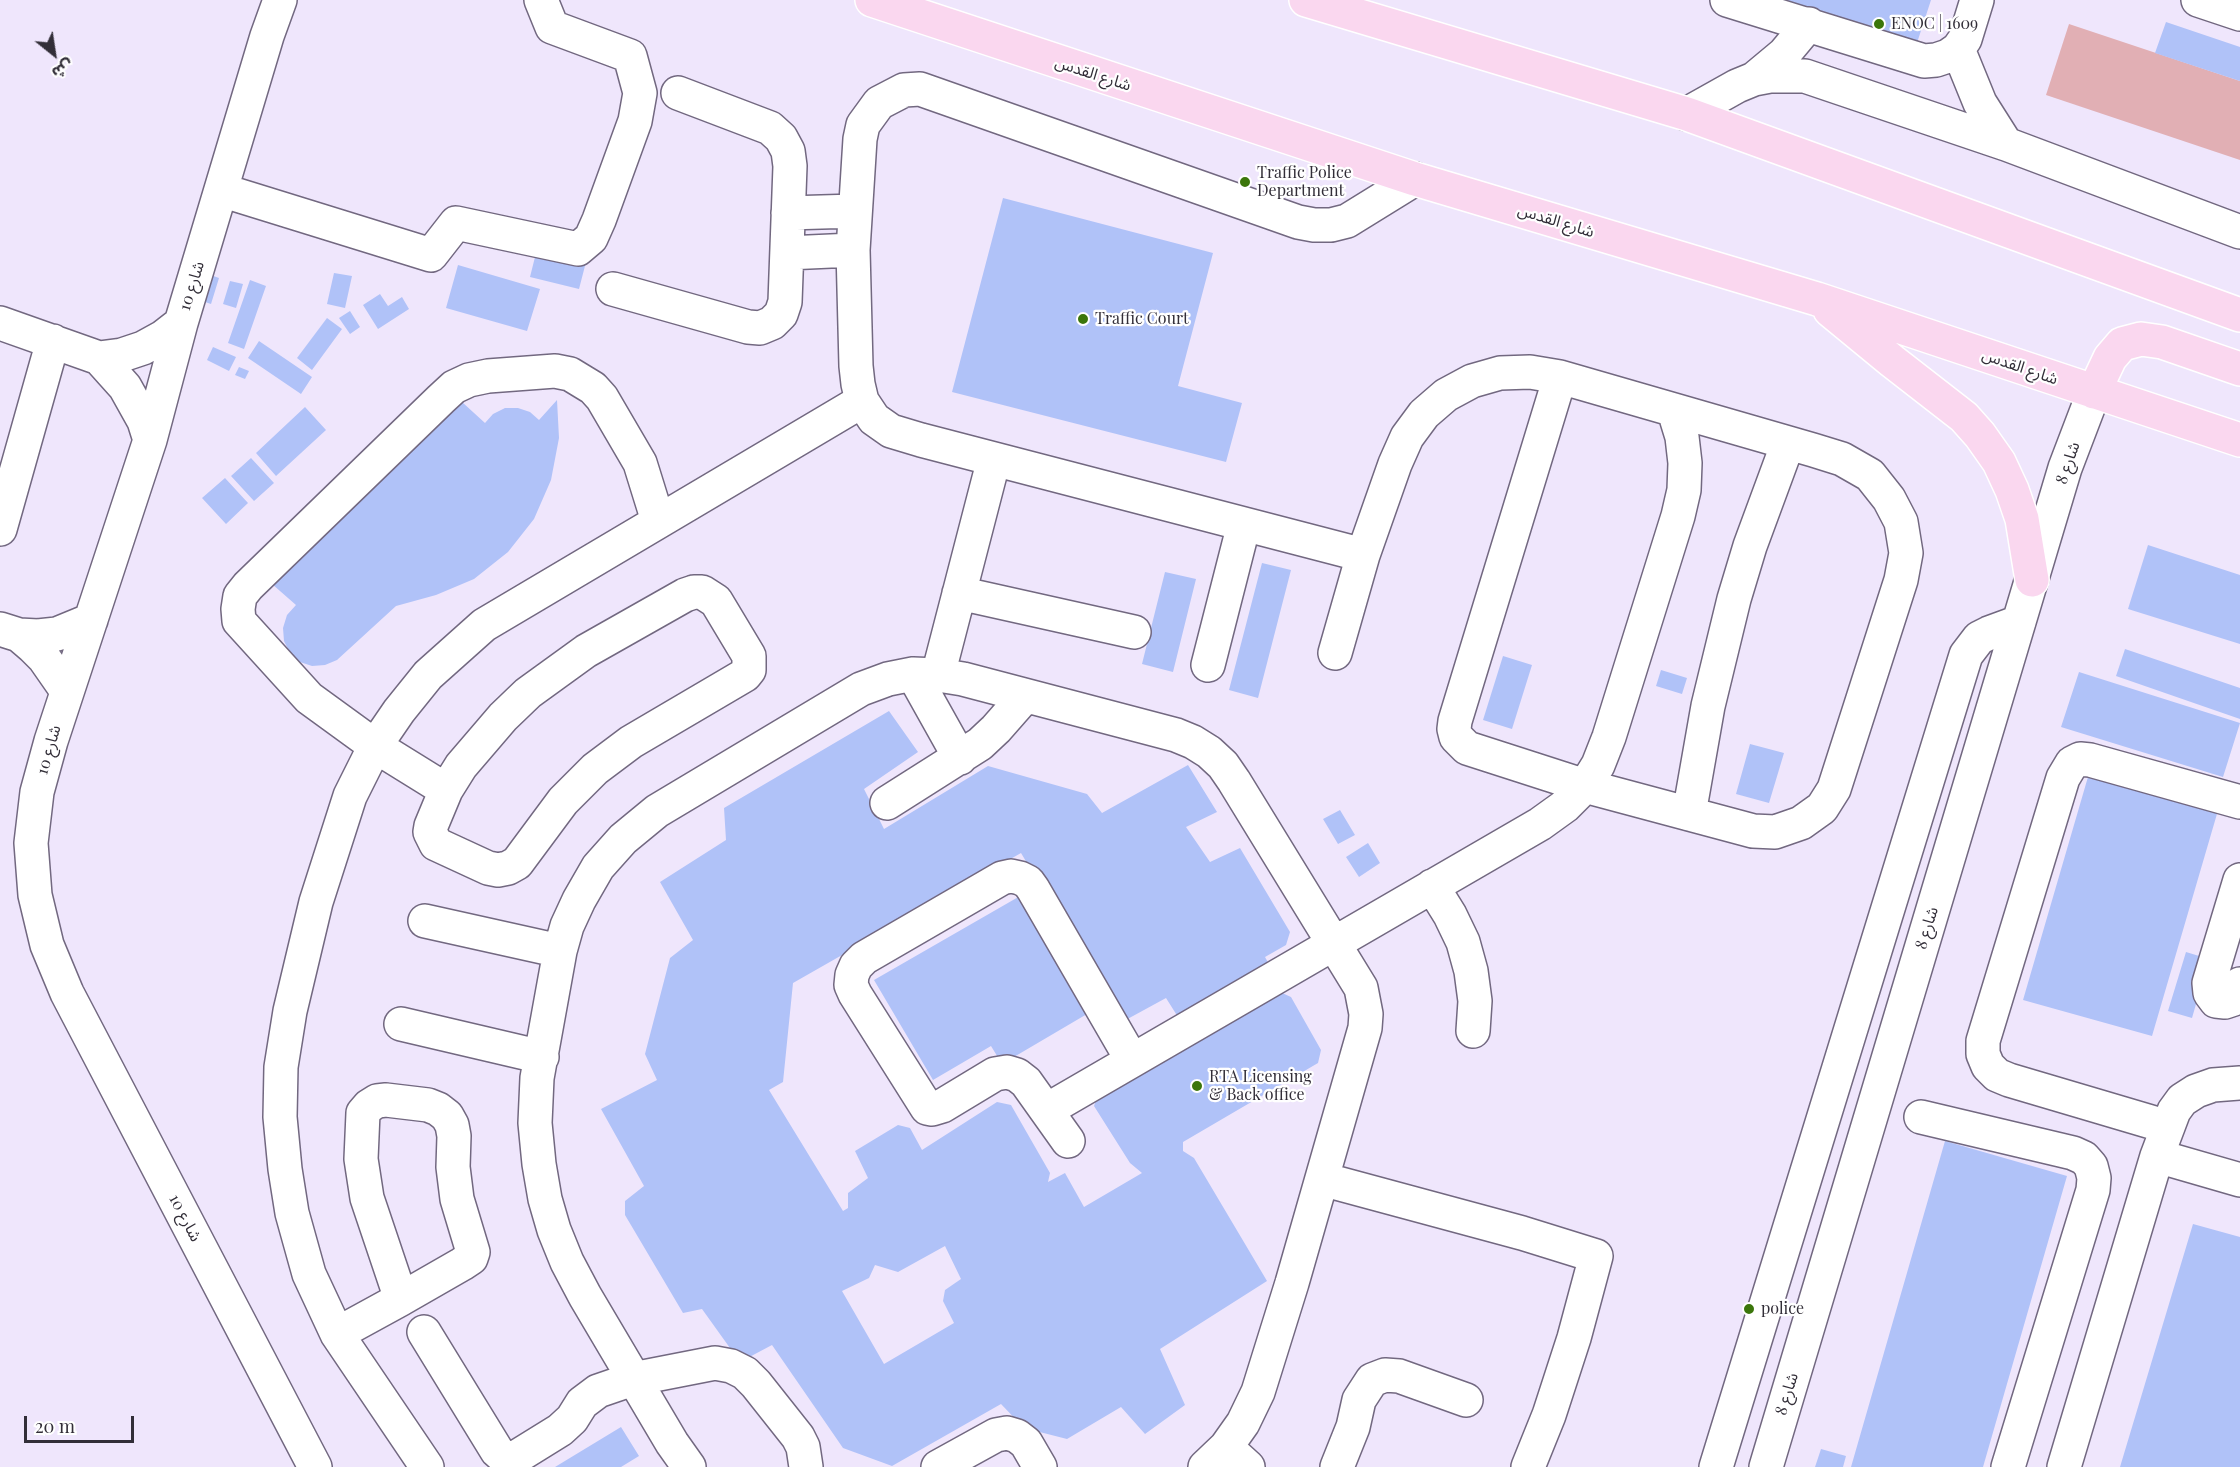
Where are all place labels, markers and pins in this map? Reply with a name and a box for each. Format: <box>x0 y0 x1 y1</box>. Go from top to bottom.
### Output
place label: ENOC | 1609 <box>1891 14 1978 34</box>
marker: ENOC | 1609 <box>1872 17 1886 31</box>
place label: Traffic Police Department <box>1257 163 1352 201</box>
marker: Traffic Police Department <box>1238 175 1252 189</box>
place label: Traffic Court <box>1095 309 1189 329</box>
marker: Traffic Court <box>1076 312 1090 326</box>
place label: RTA Licensing & Back office <box>1209 1067 1312 1105</box>
marker: RTA Licensing & Back office <box>1190 1079 1204 1093</box>
place label: police <box>1761 1299 1804 1319</box>
marker: police <box>1742 1302 1756 1316</box>

